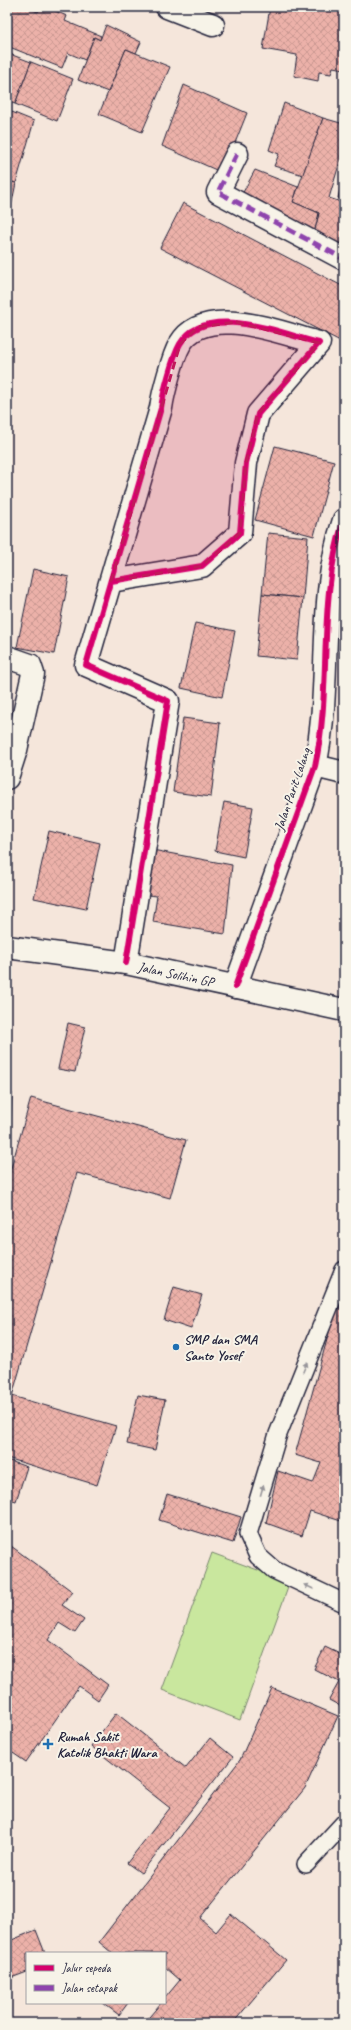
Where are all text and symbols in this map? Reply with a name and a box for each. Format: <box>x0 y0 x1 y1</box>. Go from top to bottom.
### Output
street label: Jalan Parit Lalang <box>270 745 315 834</box>
street label: Jalan Solihin GP <box>136 958 218 991</box>
place label: SMP dan SMA Santo Yosef <box>184 1331 258 1364</box>
marker: SMP dan SMA Santo Yosef <box>171 1342 181 1352</box>
one-way arrow <box>302 1361 308 1373</box>
one-way arrow <box>259 1483 265 1496</box>
one-way arrow <box>303 1584 314 1590</box>
place label: Rumah Sakit Katolik Bhakti Wara <box>57 1728 158 1761</box>
marker: Rumah Sakit Katolik Bhakti Wara <box>42 1738 54 1750</box>
legend <box>26 1952 166 2004</box>
text: Jalur sepeda <box>61 1960 112 1976</box>
text: Jalan setapak <box>61 1980 118 1996</box>

